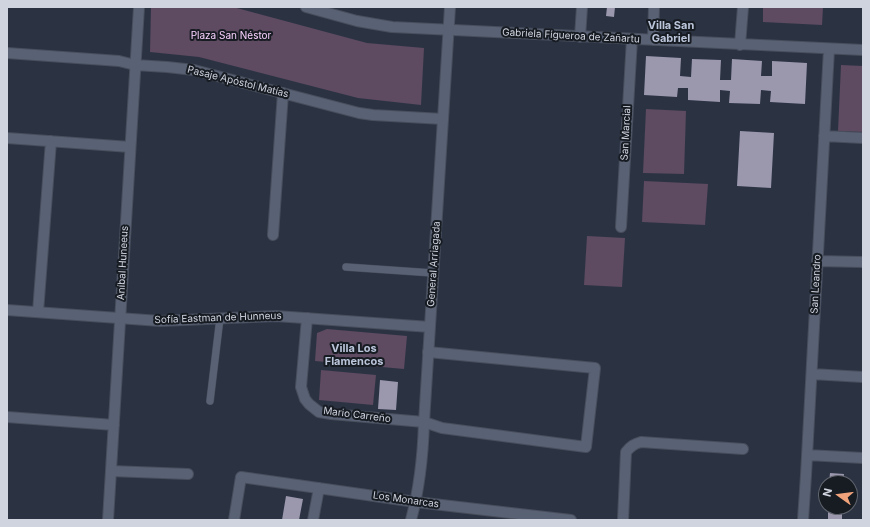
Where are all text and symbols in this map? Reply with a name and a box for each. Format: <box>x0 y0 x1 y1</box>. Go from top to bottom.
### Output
district label: Villa San Gabriel <box>648 19 694 45</box>
street label: Gabriela Figueroa de Zañartu <box>502 26 640 46</box>
park label: Plaza San Néstor <box>191 30 271 42</box>
street label: Pasaje Apóstol Matías <box>186 64 290 100</box>
street label: San Marcial <box>619 105 633 161</box>
street label: General Arriagada <box>425 221 443 307</box>
street label: Aníbal Huneeus <box>115 226 131 300</box>
street label: San Leandro <box>808 254 824 314</box>
street label: Sofía Eastman de Hunneus <box>154 310 282 326</box>
district label: Villa Los Flamencos <box>325 342 383 368</box>
street label: Mario Carreño <box>323 405 391 425</box>
north arrow <box>818 475 858 515</box>
text: N <box>820 487 835 498</box>
street label: Los Monarcas <box>372 489 440 511</box>

